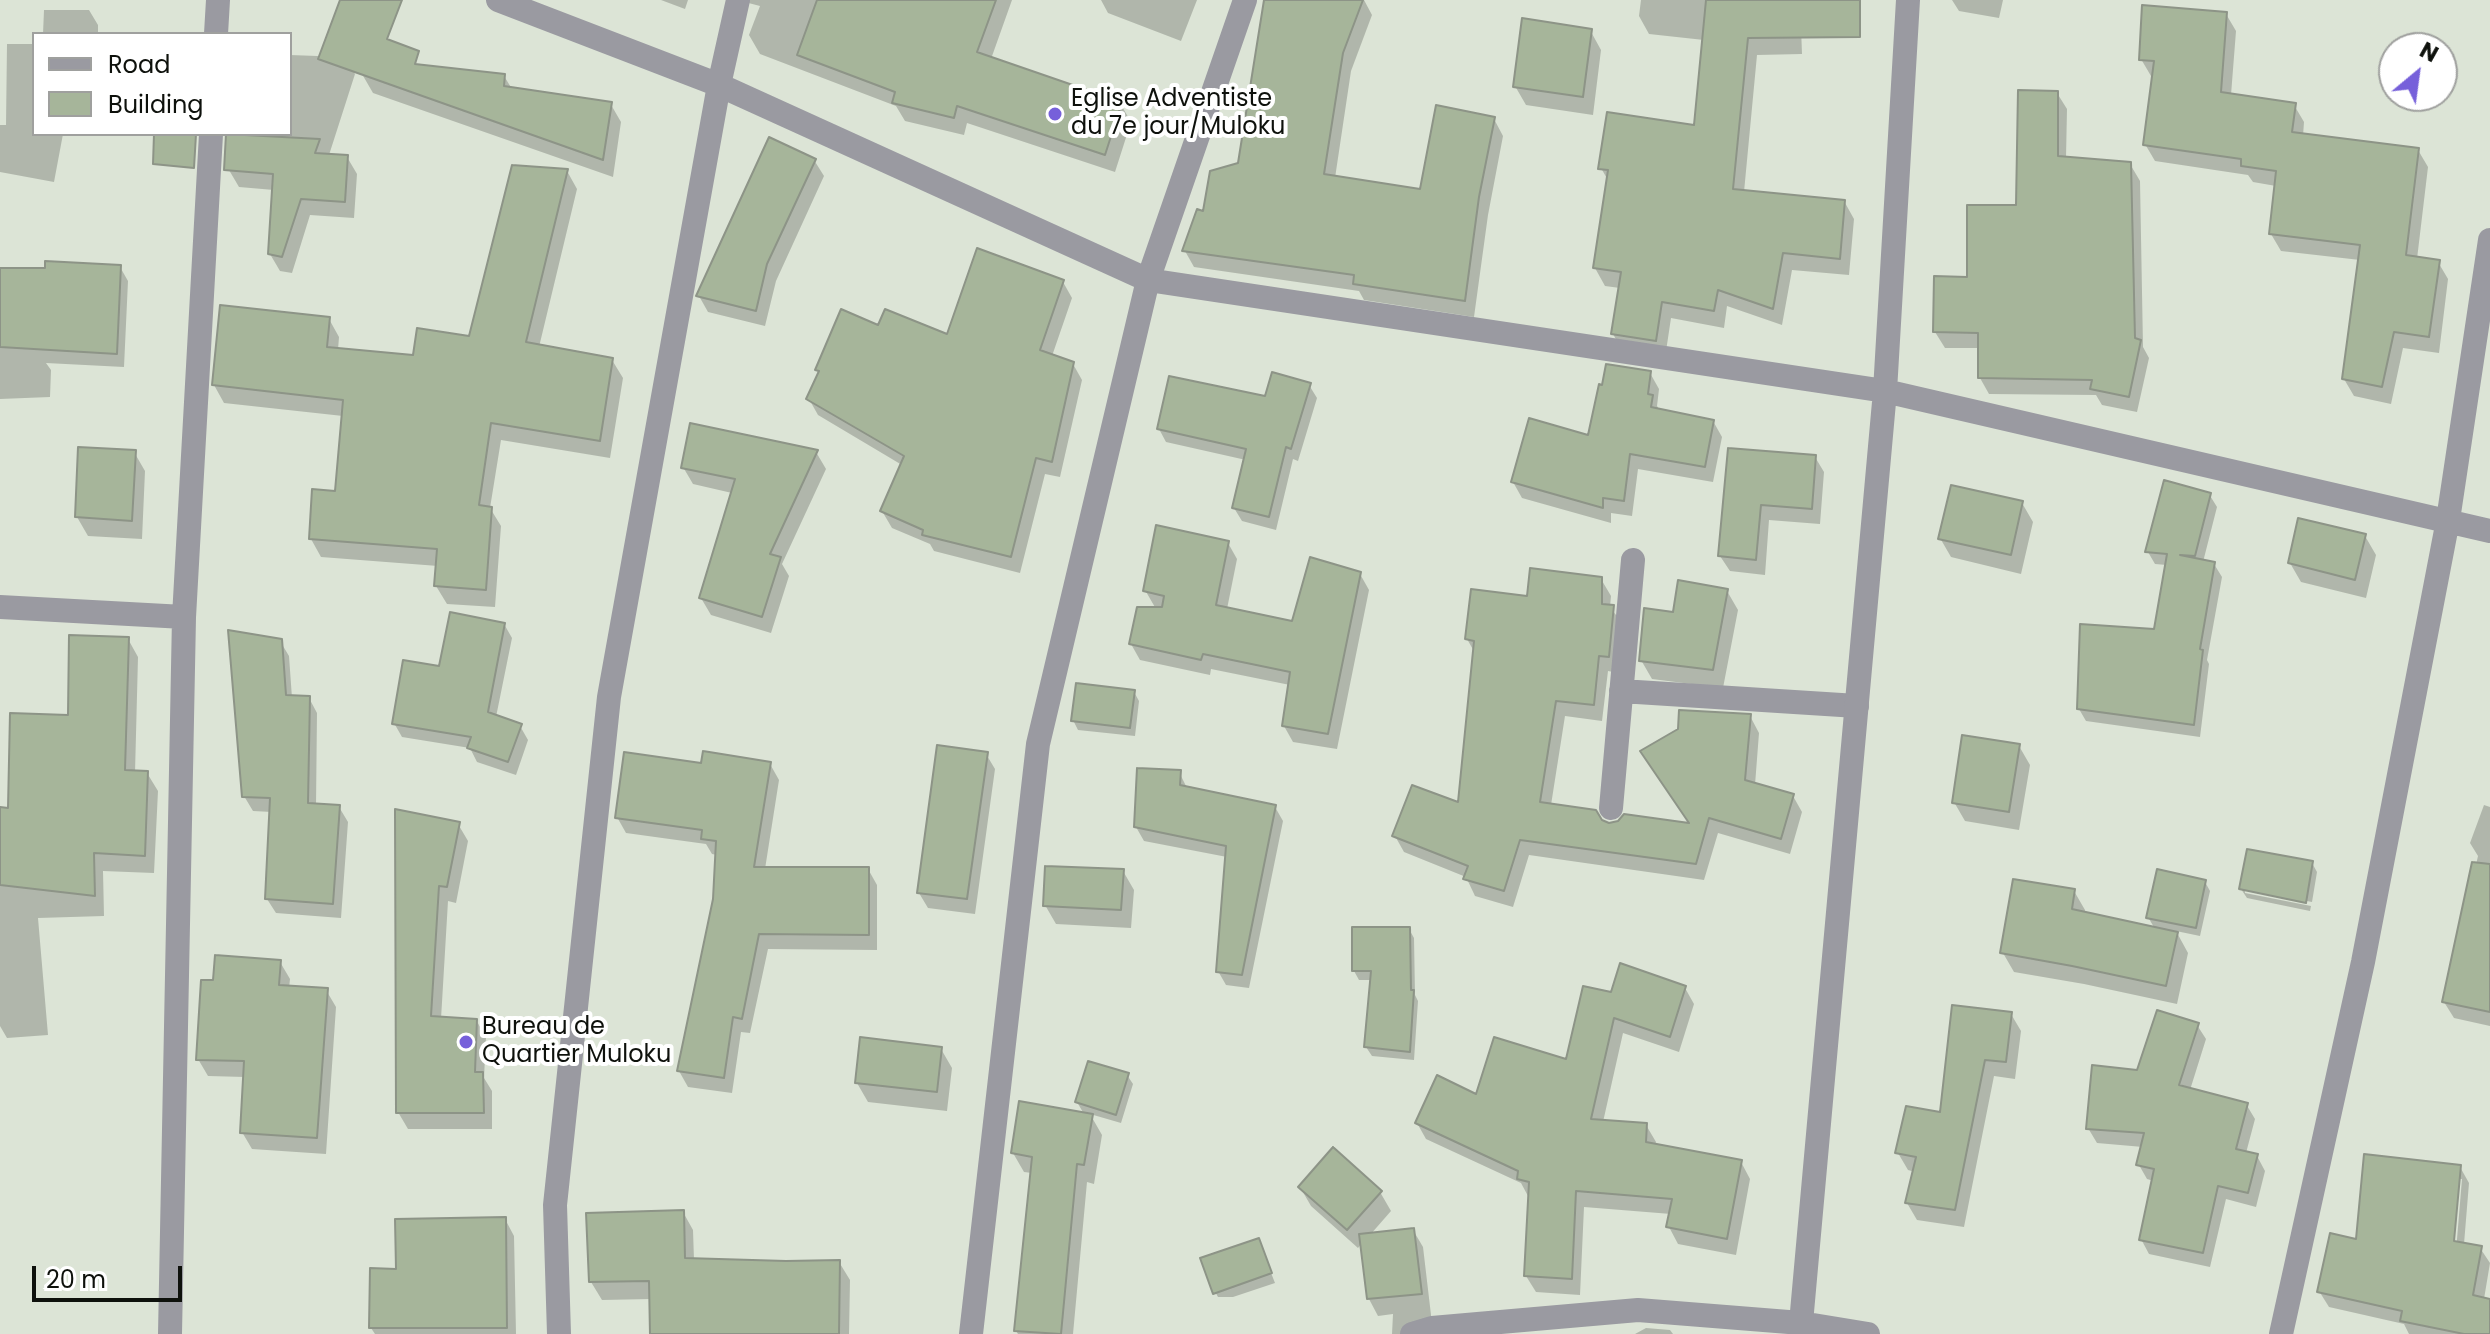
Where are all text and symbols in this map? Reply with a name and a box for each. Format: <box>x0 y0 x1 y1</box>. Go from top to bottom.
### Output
legend <box>32 32 292 136</box>
north arrow <box>2378 32 2458 112</box>
text: N <box>2414 35 2444 70</box>
text: Road <box>108 48 170 81</box>
place label: Eglise Adventiste du 7e jour/Muloku <box>1071 86 1285 142</box>
text: Building <box>108 88 204 121</box>
marker: Eglise Adventiste du 7e jour/Muloku <box>1046 105 1064 123</box>
place label: Bureau de Quartier Muloku <box>482 1014 671 1070</box>
marker: Bureau de Quartier Muloku <box>457 1033 475 1051</box>
scale bar <box>36 1250 186 1300</box>
text: 20 m <box>46 1263 106 1296</box>

